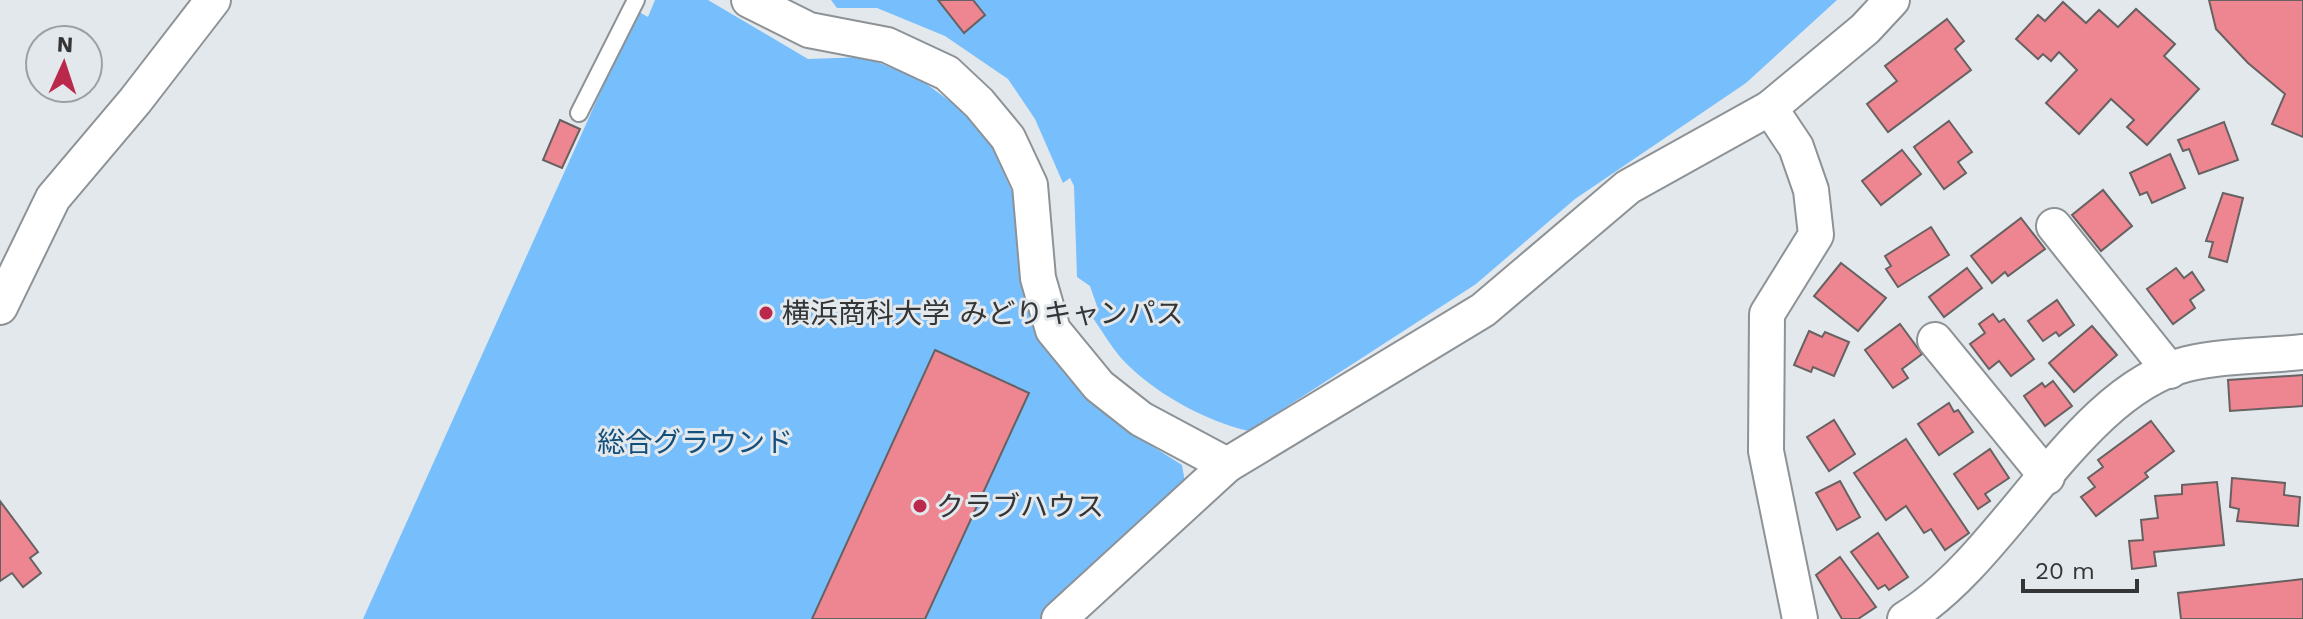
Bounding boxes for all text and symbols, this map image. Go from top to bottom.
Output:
north arrow [24,24,104,104]
text: N [56,32,74,57]
place label: 横浜商科大学 みどりキャンパス [782,297,1184,330]
marker: 横浜商科大学 みどりキャンパス [757,304,775,322]
park label: 総合グラウンド [597,426,793,459]
place label: クラブハウス [936,490,1104,523]
marker: クラブハウス [911,497,929,515]
scale bar [2023,543,2137,593]
text: 20 m [2035,557,2095,585]

